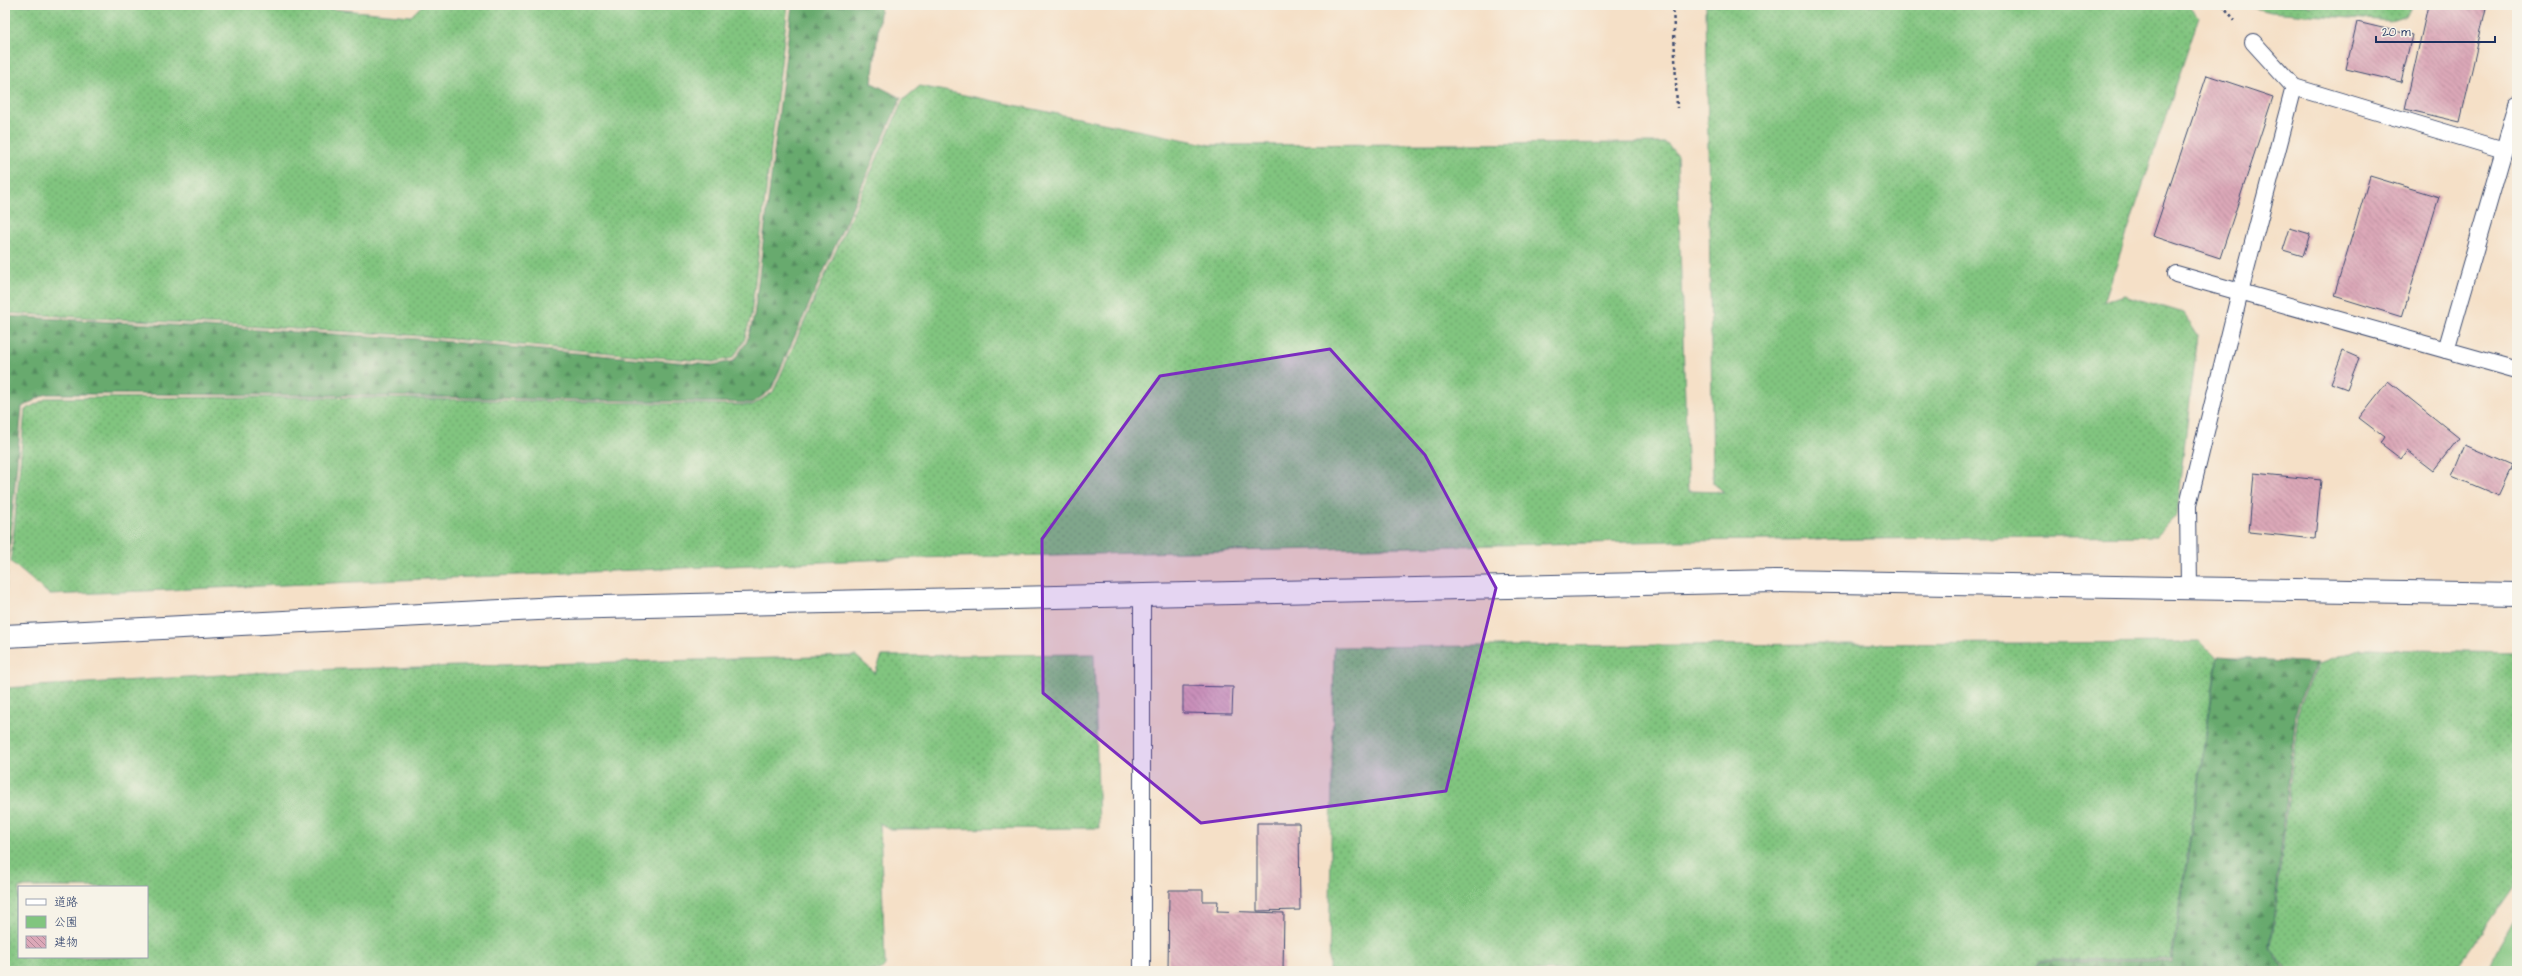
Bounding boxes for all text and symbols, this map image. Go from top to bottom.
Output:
scale bar [2376,18,2495,44]
text: 20 m [2382,24,2411,41]
legend [18,886,148,958]
text: 道路 [54,894,78,911]
text: 公園 [54,914,78,931]
text: 建物 [54,934,78,951]

